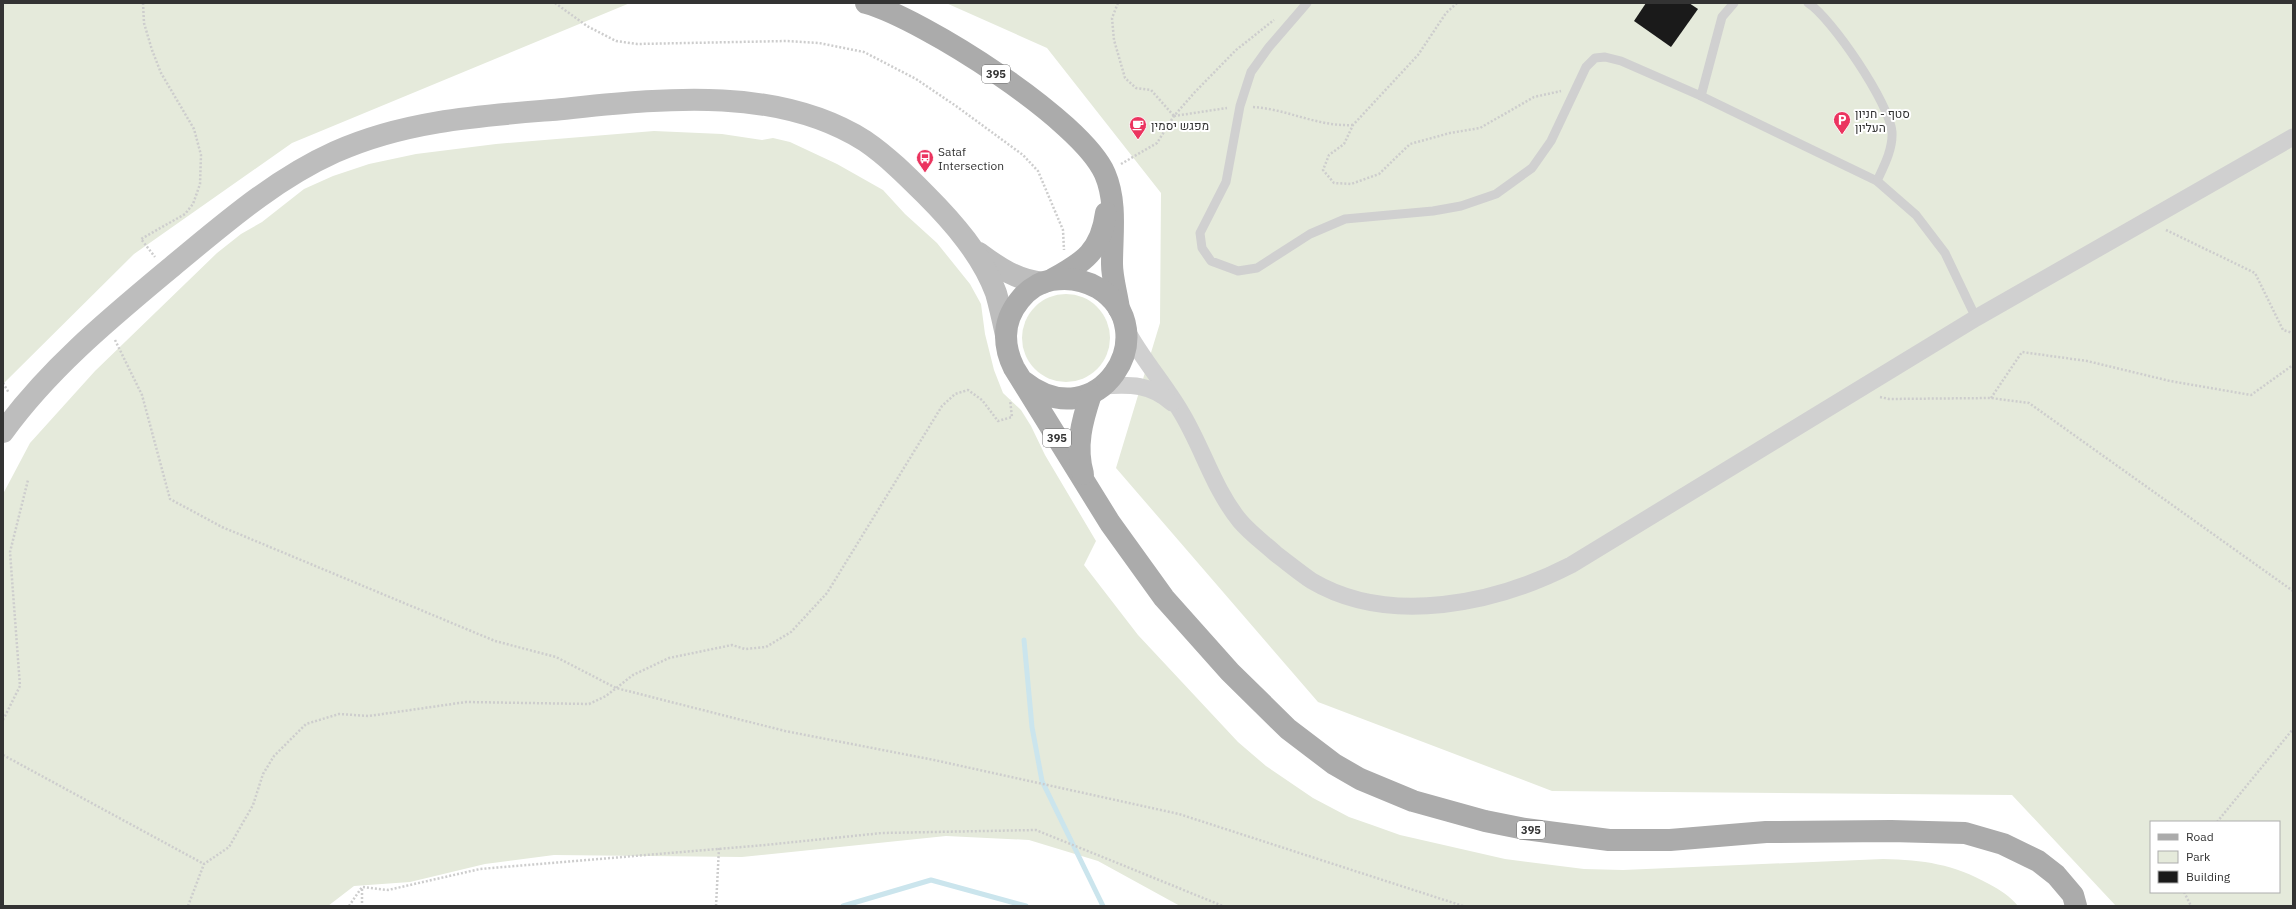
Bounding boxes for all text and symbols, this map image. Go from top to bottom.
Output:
road number: 395 [982,65,1010,83]
place label: סטף - חניון העליון [1855,106,1910,135]
parking icon: סטף - חניון העליון [1832,110,1852,135]
cafe icon: מפגש יסמין [1128,115,1148,140]
place label: מפגש יסמין [1151,118,1209,133]
place label: Sataf Intersection [938,144,1004,173]
bus stop icon: Sataf Intersection [915,148,935,173]
road number: 395 [1043,429,1071,447]
road number: 395 [1517,821,1545,839]
legend [2150,821,2280,893]
text: Road [2186,829,2214,844]
text: Park [2186,849,2211,864]
text: Building [2186,869,2231,884]

